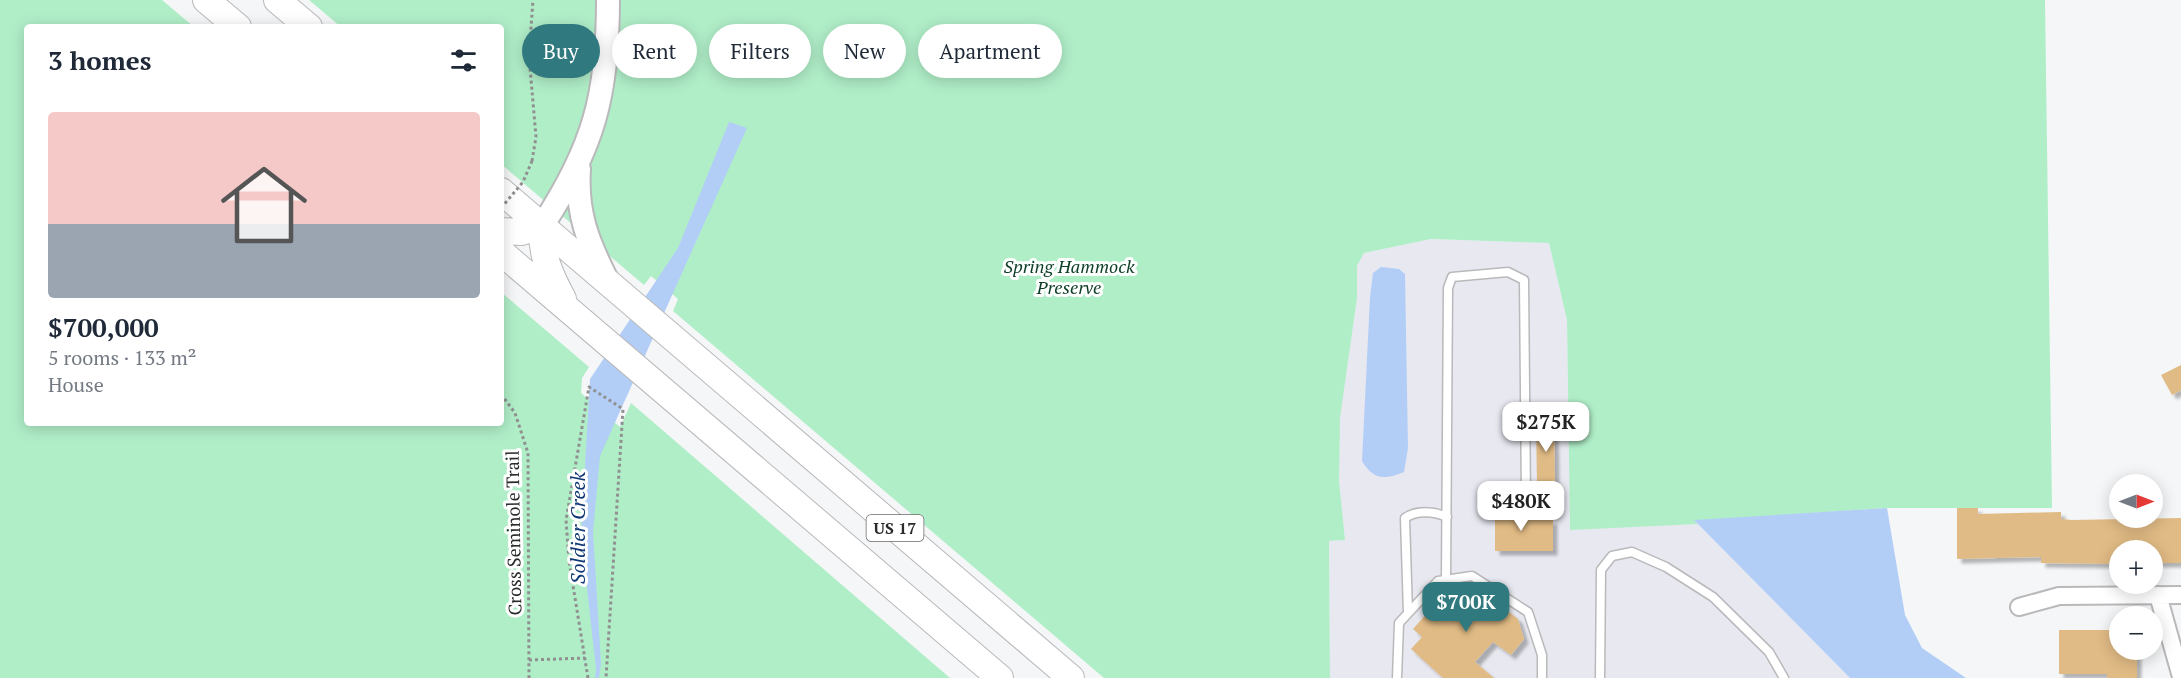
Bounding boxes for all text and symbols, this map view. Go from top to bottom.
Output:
chip: Buy [522,24,600,78]
chip: Rent [612,24,697,78]
chip: Filters [709,24,811,78]
chip: New [823,24,906,78]
chip: Apartment [918,24,1062,78]
text: 3 homes [48,43,152,77]
icon: filters [447,44,480,77]
icon: home [210,151,318,259]
park label: Spring Hammock Preserve [1003,254,1135,299]
text: $700,000 [48,310,159,344]
text: 5 rooms · 133 m² [48,344,196,371]
text: House [48,371,104,398]
pin: $275K [1504,402,1588,453]
text: $275K [1516,408,1576,435]
street label: Cross Seminole Trail [500,450,526,616]
water label: Soldier Creek [564,471,591,584]
north arrow [2109,474,2163,528]
map controls [2109,474,2163,660]
pin: $480K [1479,481,1563,532]
text: $480K [1491,487,1551,514]
road number: US 17 [866,515,924,541]
button: + [2109,540,2163,594]
pin: $700K [1424,582,1508,633]
text: $700K [1436,588,1496,615]
button: − [2109,606,2163,660]

